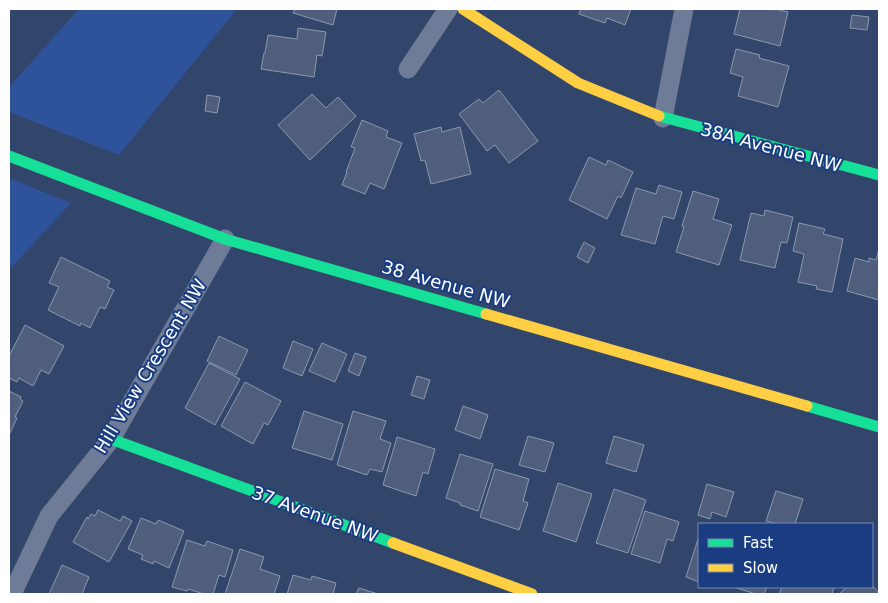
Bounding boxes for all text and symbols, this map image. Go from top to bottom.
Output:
street label: 38A Avenue NW [698,118,844,176]
street label: 38 Avenue NW [379,256,513,312]
street label: Hill View Crescent NW [90,275,210,457]
street label: 37 Avenue NW [249,481,381,547]
legend [698,523,873,588]
text: Fast [743,534,773,552]
text: Slow [743,559,778,577]

